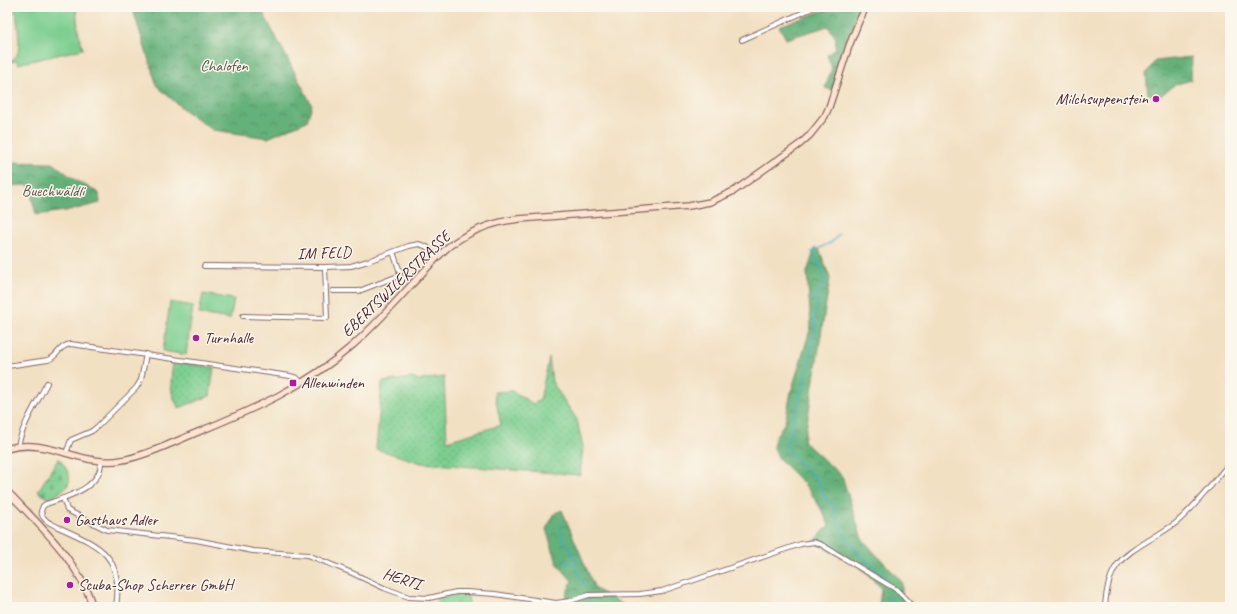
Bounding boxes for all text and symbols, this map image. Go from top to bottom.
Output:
park label: Chalofen [200,56,248,76]
place label: Milchsuppenstein [1056,89,1149,109]
marker: Milchsuppenstein [1151,94,1161,104]
park label: Buechwäldli [22,181,86,201]
street label: EBERTSWILERSTRASSE [337,225,456,341]
street label: IM FELD [297,242,353,264]
place label: Turnhalle [204,328,255,348]
marker: Turnhalle [191,333,201,343]
place label: Allenwinden [301,373,365,393]
marker: Allenwinden [288,378,298,388]
place label: Gasthaus Adler [75,510,160,530]
marker: Gasthaus Adler [62,515,72,525]
street label: HERTI [380,563,427,596]
place label: Scuba-Shop Scherrer GmbH [78,575,236,595]
marker: Scuba-Shop Scherrer GmbH [65,580,75,590]

